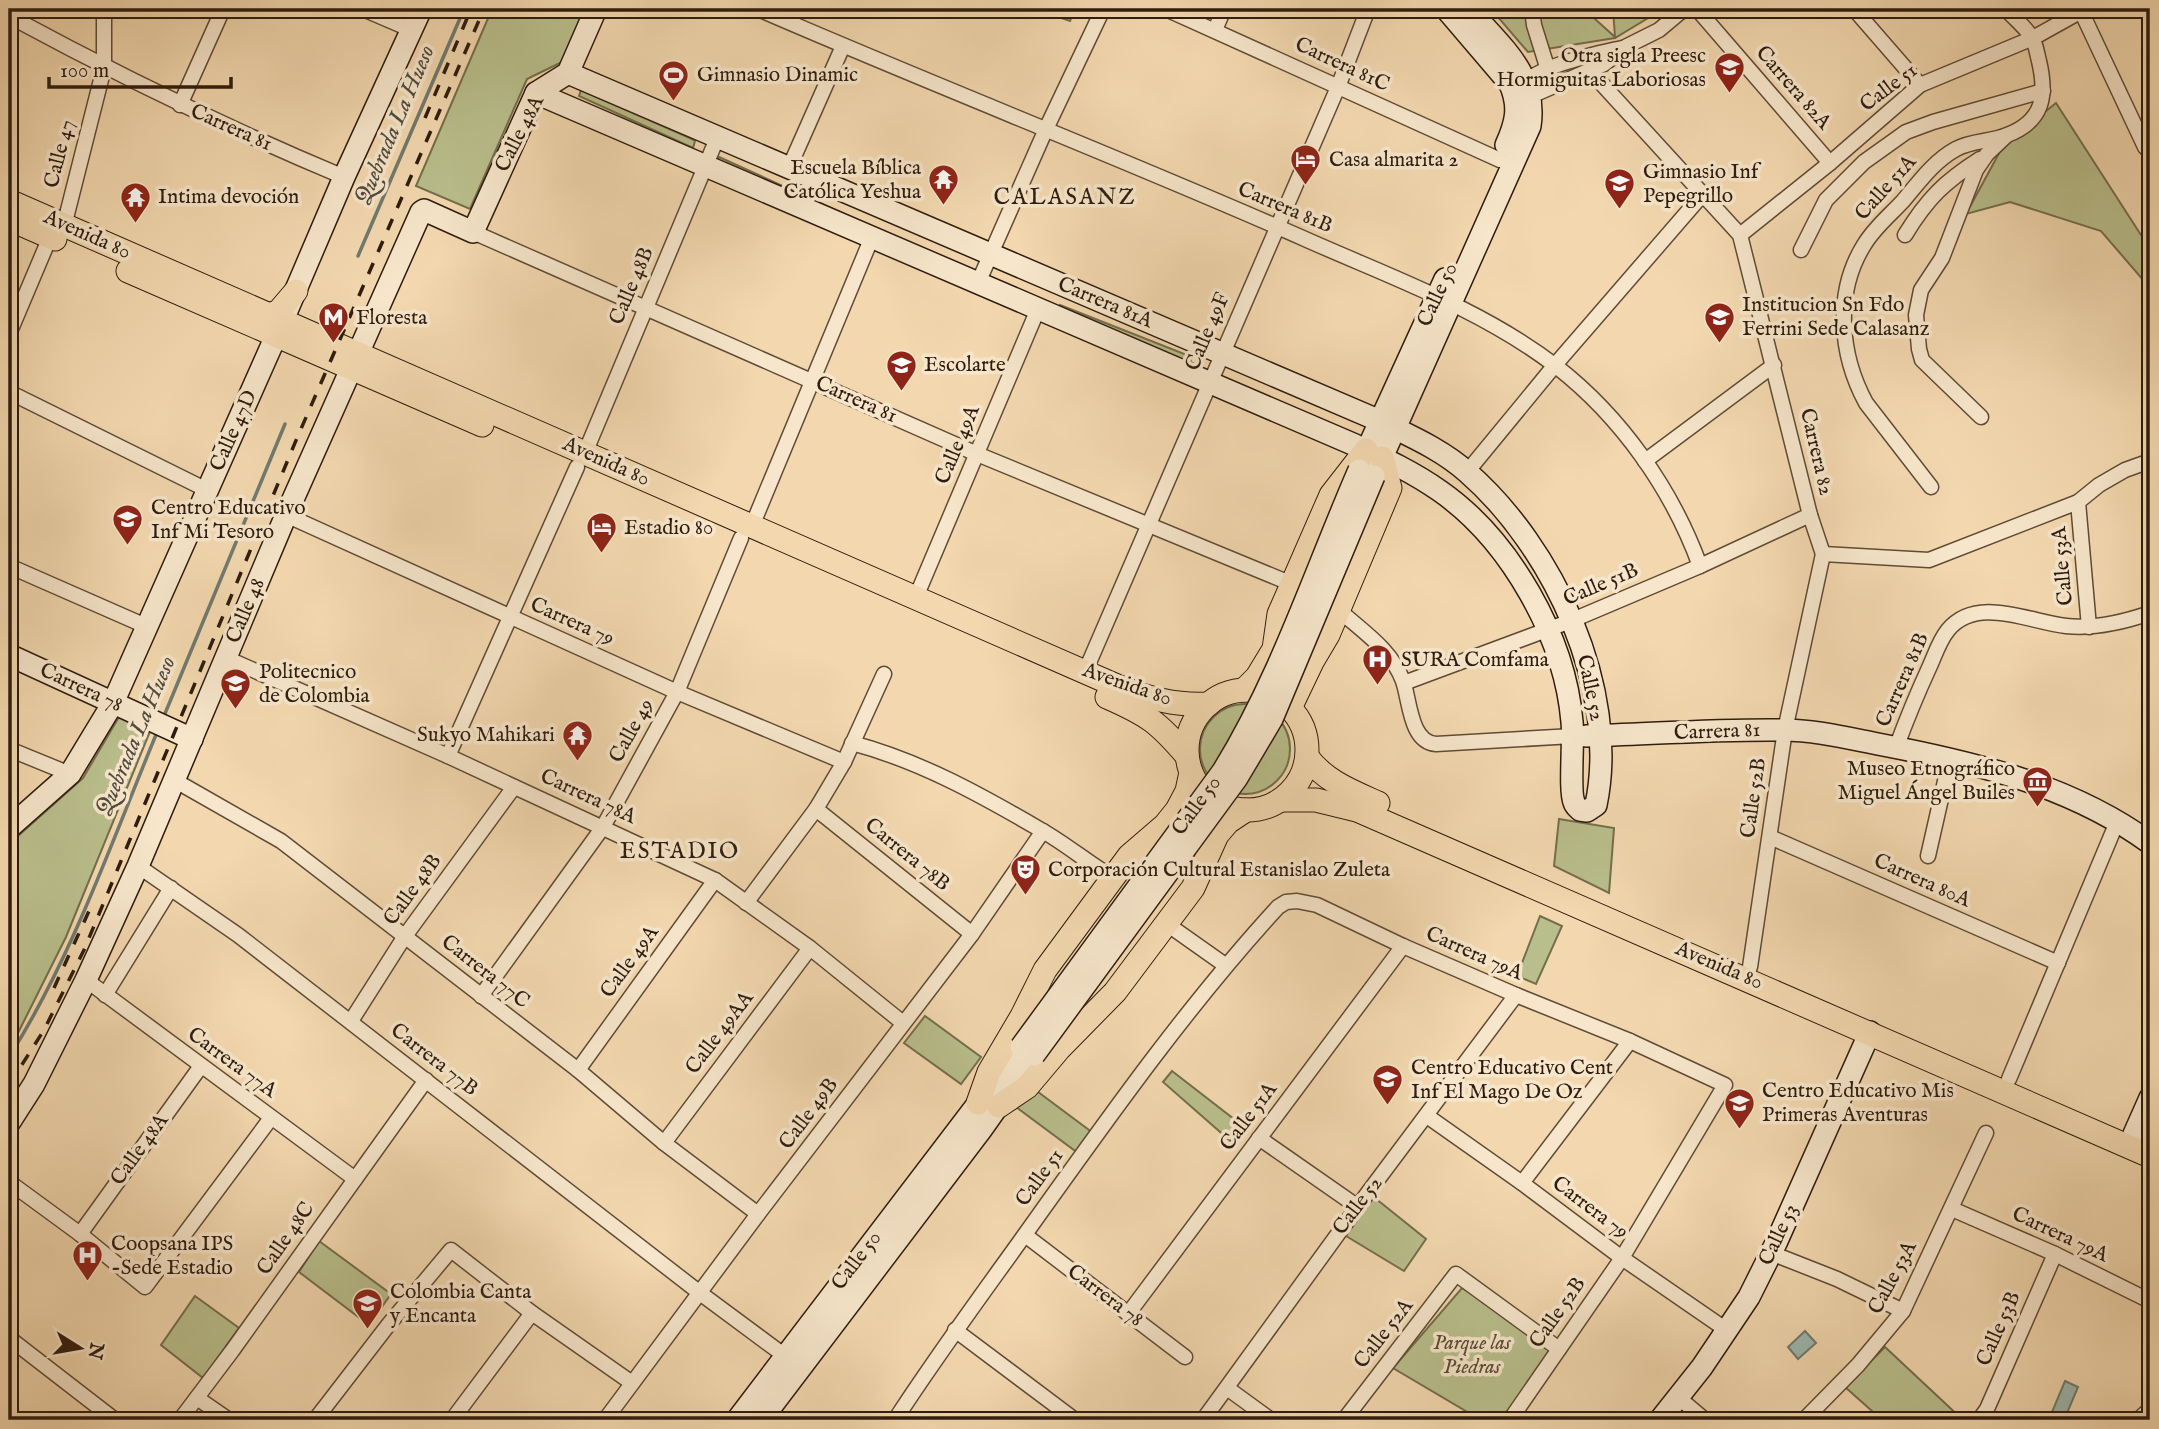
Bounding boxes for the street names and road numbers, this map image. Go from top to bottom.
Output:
street label: Carrera 81C [1290,31,1394,99]
street label: Carrera 82A [1749,40,1837,136]
street label: Calle 51 [1855,58,1923,118]
street label: Calle 48A [489,90,551,177]
street label: Carrera 81 [186,98,276,158]
street label: Calle 47 [39,117,81,191]
street label: Calle 51A [1849,149,1923,227]
street label: Carrera 81B [1233,176,1337,240]
street label: Avenida 80 [38,203,135,266]
street label: Calle 48B [604,243,661,329]
street label: Calle 50 [1411,259,1465,331]
street label: Carrera 81A [1053,271,1157,335]
street label: Calle 49F [1179,289,1237,375]
street label: Carrera 81 [811,370,901,430]
street label: Calle 47D [204,386,264,476]
street label: Calle 49A [929,401,987,489]
street label: Carrera 82 [1793,406,1839,498]
street label: Avenida 80 [557,430,654,493]
street label: Calle 53A [2046,524,2080,607]
street label: Calle 51B [1559,557,1643,613]
street label: Calle 48 [220,574,272,648]
street label: Carrera 79 [526,591,618,653]
street label: Carrera 81B [1870,629,1936,731]
street label: Calle 52 [1570,652,1610,724]
street label: Carrera 78 [35,657,127,719]
street label: Avenida 80 [1078,657,1175,713]
street label: Calle 49 [603,694,661,768]
street label: Carrera 81 [1673,717,1761,747]
street label: Calle 52B [1735,756,1773,840]
street label: Carrera 78A [536,763,641,831]
street label: Calle 50 [1166,771,1228,841]
street label: Carrera 78B [859,812,955,898]
street label: Carrera 80A [1869,848,1975,915]
street label: Calle 48B [378,849,448,931]
street label: Calle 49A [595,920,666,1004]
street label: Carrera 79A [1421,921,1528,988]
street label: Carrera 77C [435,929,535,1015]
street label: Avenida 80 [1670,935,1767,997]
street label: Calle 49AA [680,985,761,1080]
street label: Carrera 77B [385,1017,483,1103]
street label: Carrera 77A [182,1021,283,1105]
street label: Calle 49B [773,1073,845,1155]
street label: Calle 51A [1214,1077,1284,1157]
street label: Calle 48A [105,1108,176,1191]
street label: Calle 51 [1010,1144,1070,1212]
street label: Carrera 79 [1546,1170,1634,1246]
street label: Calle 52 [1327,1171,1389,1241]
street label: Calle 48C [251,1197,321,1281]
street label: Calle 53 [1753,1200,1805,1270]
street label: Carrera 79A [2007,1201,2113,1269]
street label: Calle 50 [826,1226,888,1296]
street label: Calle 53A [1862,1236,1924,1319]
street label: Carrera 78 [1062,1259,1148,1333]
street label: Calle 52B [1524,1272,1592,1354]
street label: Calle 53B [1971,1287,2027,1371]
street label: Calle 52A [1348,1293,1420,1374]

